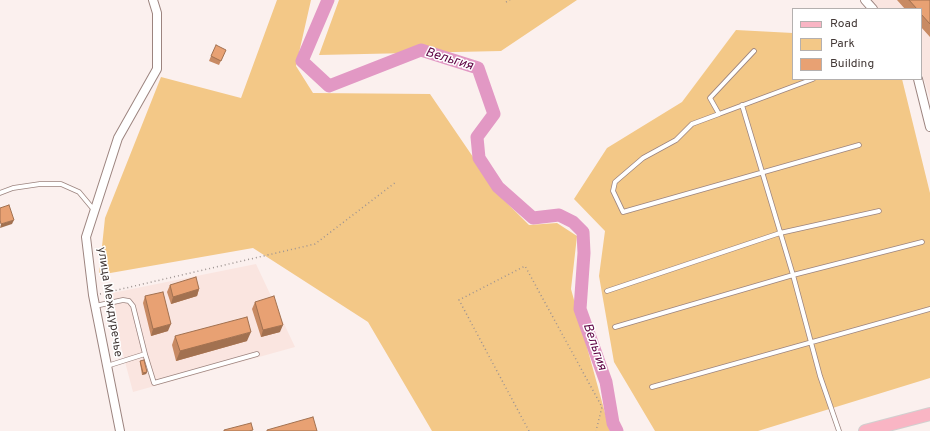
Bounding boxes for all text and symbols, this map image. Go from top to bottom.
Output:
legend [792,8,922,80]
text: Road [830,16,858,32]
text: Park [830,36,855,52]
water label: Вельгия [423,45,475,75]
text: Building [830,56,874,72]
street label: улица Междуречье [93,246,125,358]
water label: Вельгия [579,321,609,373]

